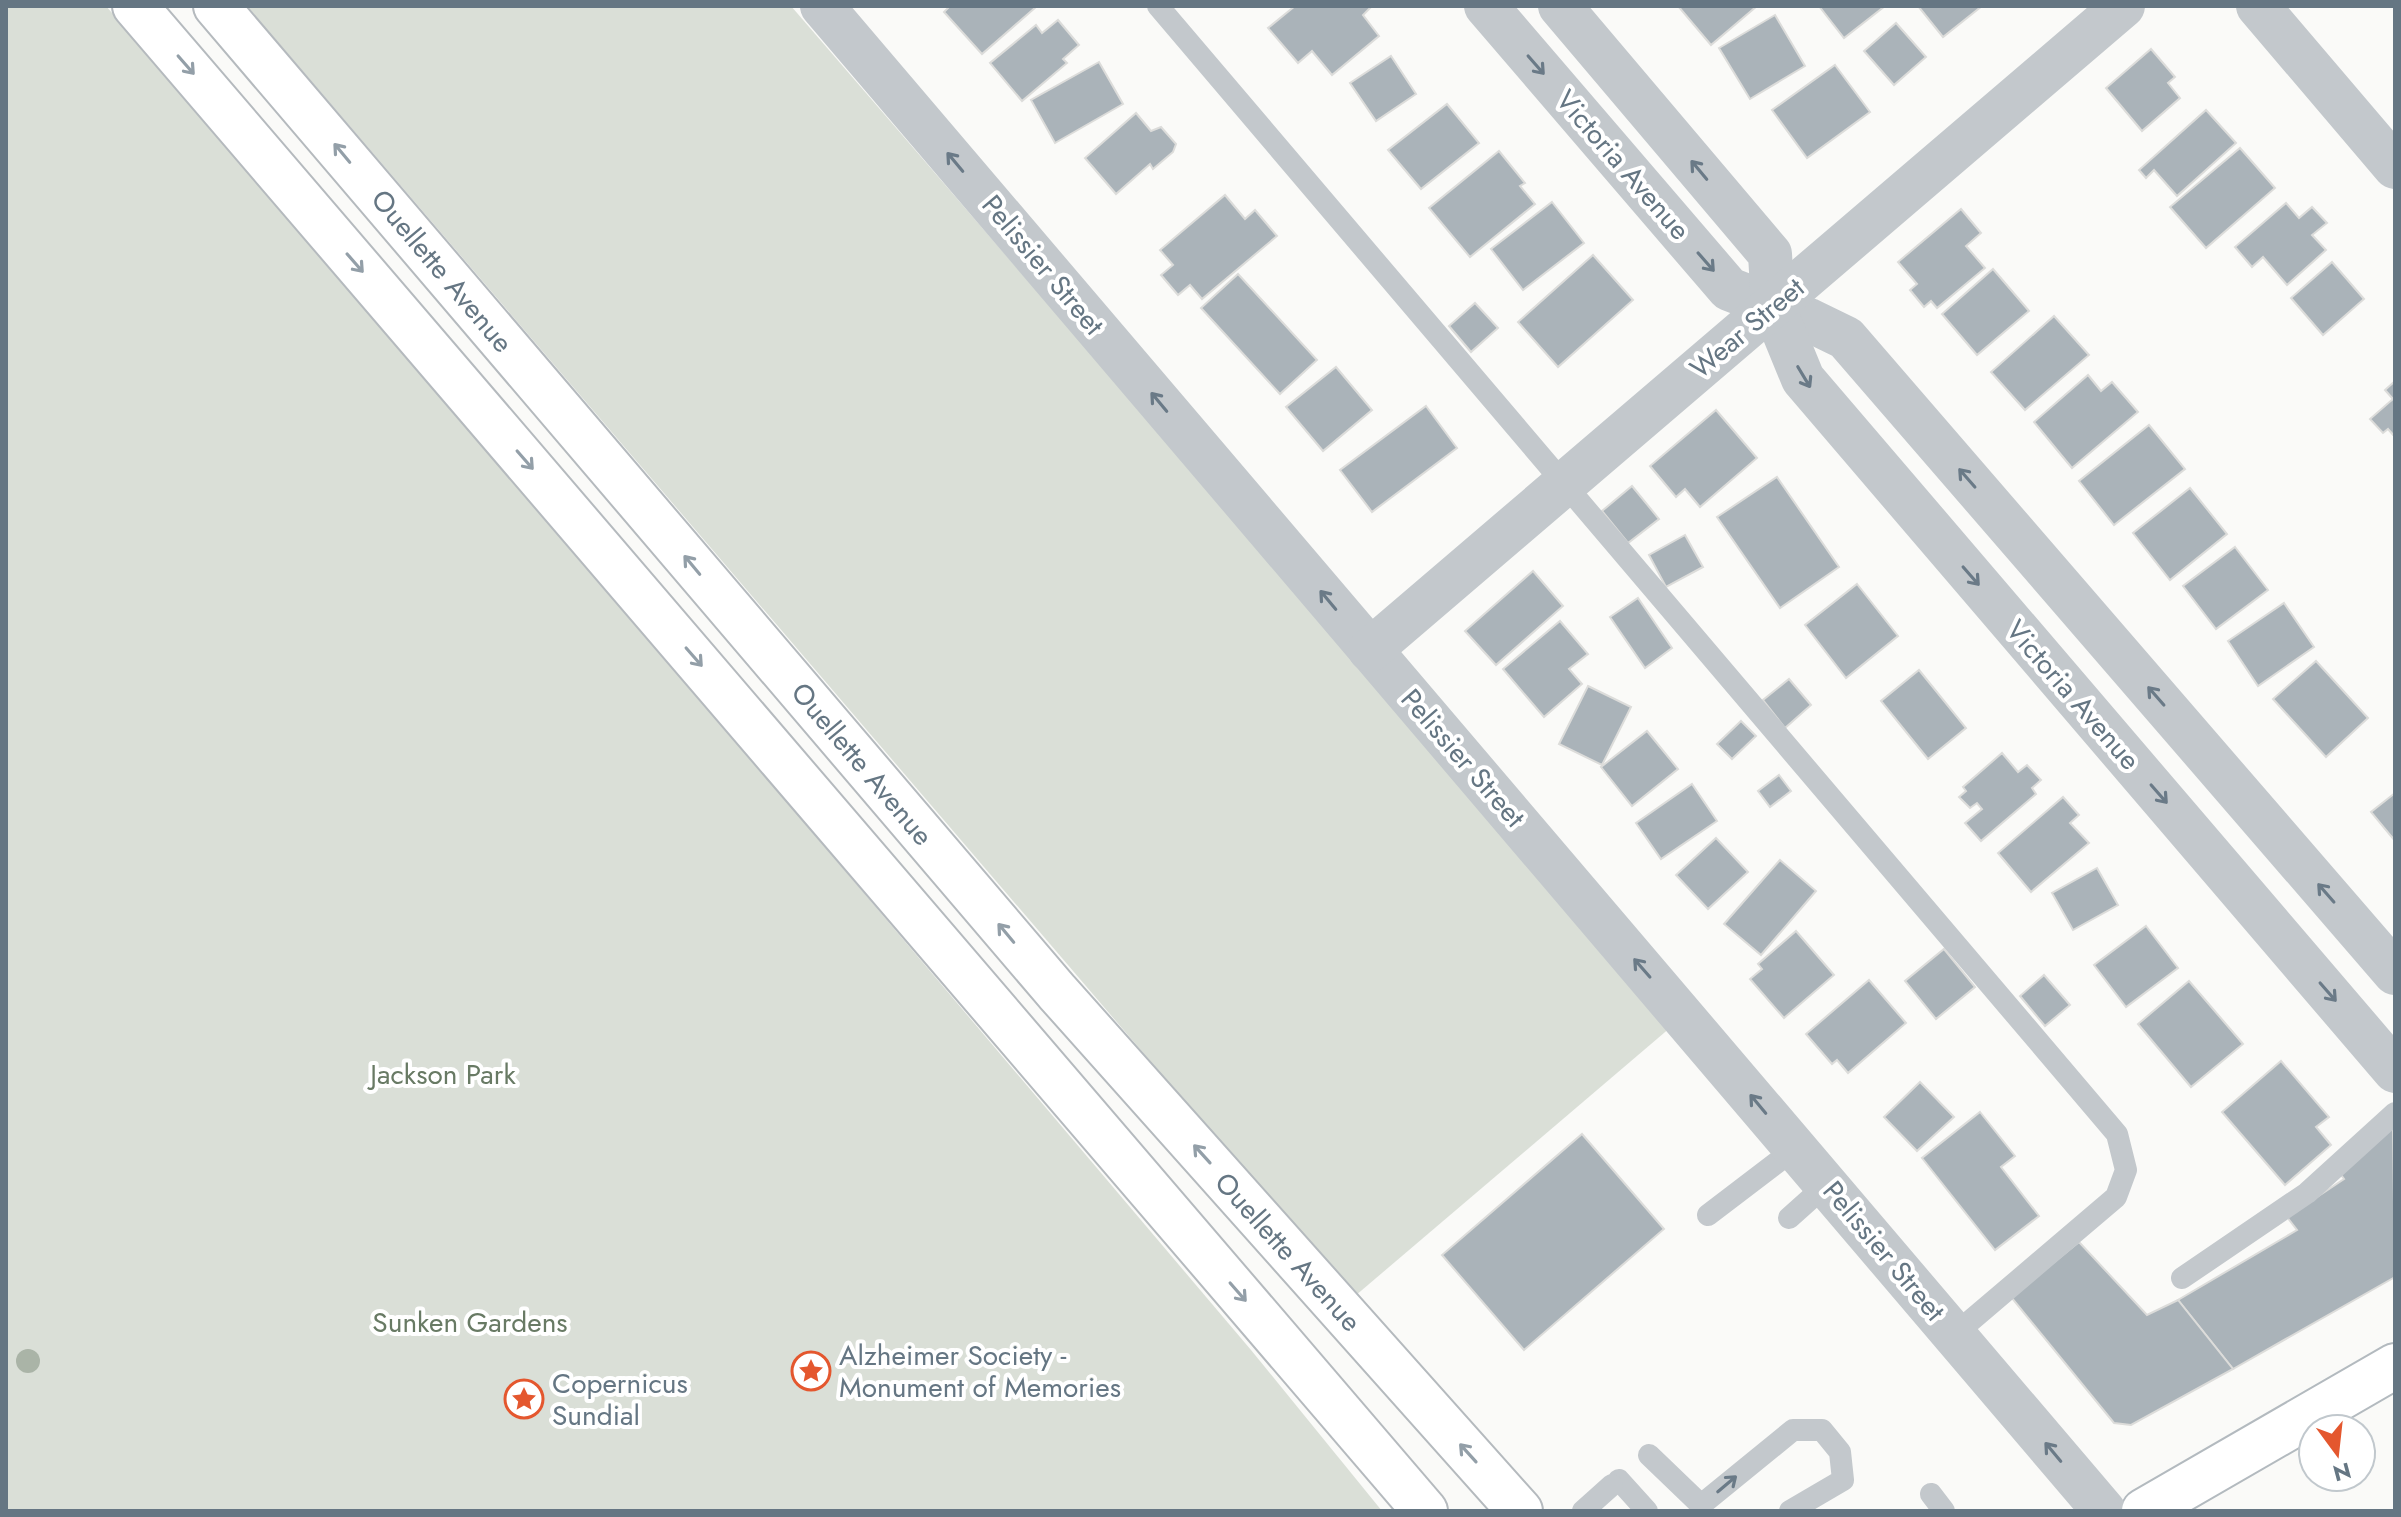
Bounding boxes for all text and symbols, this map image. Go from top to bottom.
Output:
one-way arrow [177,55,195,75]
one-way arrow [1527,55,1545,75]
street label: Victoria Avenue [1546,81,1700,249]
one-way arrow [333,144,351,164]
one-way arrow [946,152,964,172]
one-way arrow [1690,160,1708,180]
street label: Ouellette Avenue [361,180,523,362]
street label: Pelissier Street [972,186,1114,344]
one-way arrow [346,252,364,272]
one-way arrow [1697,252,1715,272]
street label: Wear Street [1681,268,1813,388]
one-way arrow [1796,365,1812,388]
one-way arrow [1151,393,1169,413]
one-way arrow [516,449,534,470]
one-way arrow [1959,469,1977,489]
one-way arrow [683,555,701,575]
one-way arrow [1962,565,1980,585]
one-way arrow [1319,591,1337,611]
street label: Victoria Avenue [1996,611,2150,779]
one-way arrow [685,647,703,667]
street label: Ouellette Avenue [781,673,943,855]
street label: Pelissier Street [1391,680,1535,836]
one-way arrow [2147,687,2165,707]
one-way arrow [2149,784,2167,804]
one-way arrow [2317,883,2335,904]
one-way arrow [997,923,1015,944]
one-way arrow [1633,959,1651,979]
one-way arrow [2318,981,2336,1002]
park label: Jackson Park [366,1054,516,1095]
one-way arrow [1749,1094,1767,1114]
one-way arrow [1193,1145,1211,1165]
street label: Ouellette Avenue [1205,1163,1371,1341]
street label: Pelissier Street [1813,1172,1955,1330]
one-way arrow [1229,1281,1247,1302]
park label: Sunken Gardens [372,1302,568,1343]
place label: Alzheimer Society - Monument of Memories [839,1335,1121,1408]
place icon: Alzheimer Society - Monument of Memories [790,1350,832,1392]
place label: Copernicus Sundial [552,1363,688,1436]
place icon: Copernicus Sundial [503,1378,545,1420]
north arrow [2297,1413,2377,1493]
one-way arrow [2044,1442,2062,1462]
one-way arrow [1459,1443,1477,1463]
text: N [2330,1455,2355,1490]
one-way arrow [1716,1475,1737,1493]

